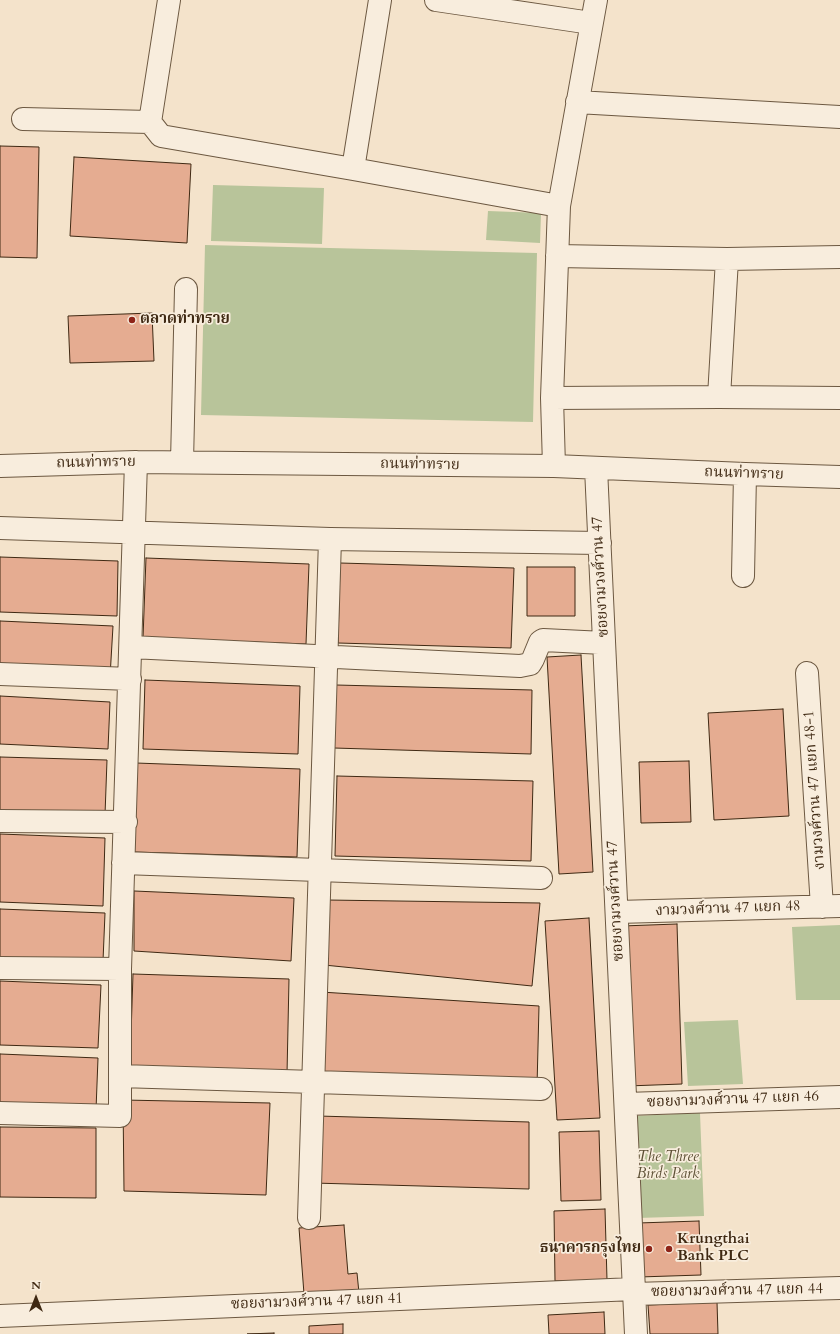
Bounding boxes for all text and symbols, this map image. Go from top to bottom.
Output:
place label: ตลาดท่าทราย [140,311,230,329]
marker: ตลาดท่าทราย [127,315,137,325]
street label: ถนนท่าทราย [56,453,136,473]
street label: ถนนท่าทราย [380,455,460,475]
street label: ถนนท่าทราย [704,464,784,484]
street label: ซอยงามวงศ์วาน 47 [589,516,613,638]
street label: งามวงศ์วาน 47 แยก 48-1 [800,710,830,870]
street label: ซอยงามวงศ์วาน 47 [604,840,628,962]
street label: งามวงศ์วาน 47 แยก 48 [655,897,801,921]
street label: ซอยงามวงศ์วาน 47 แยก 46 [647,1088,819,1112]
park label: The Three Birds Park [636,1149,700,1184]
place label: Krungthai Bank PLC [677,1231,749,1266]
place label: ธนาคารกรุงไทย [540,1240,641,1258]
marker: ธนาคารกรุงไทย [644,1244,654,1254]
marker: Krungthai Bank PLC [664,1244,674,1254]
north arrow [16,1278,56,1318]
text: N [31,1278,41,1293]
street label: ซอยงามวงศ์วาน 47 แยก 44 [651,1280,823,1302]
street label: ซอยงามวงศ์วาน 47 แยก 41 [231,1290,403,1314]

